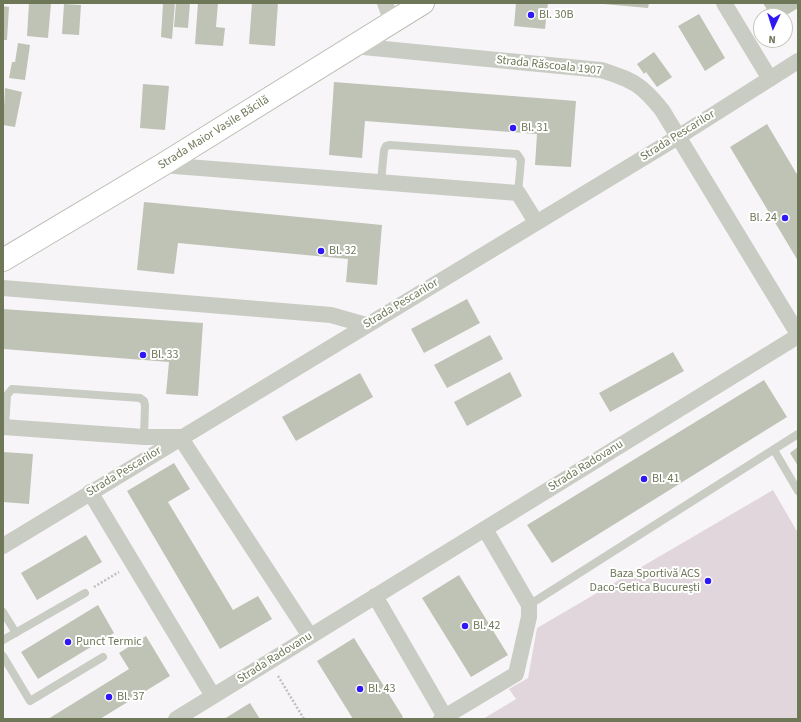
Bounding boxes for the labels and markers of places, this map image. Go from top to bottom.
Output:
place label: Bl. 30B [539,8,573,22]
marker: Bl. 30B [526,10,536,20]
place label: Bl. 31 [521,121,548,135]
marker: Bl. 31 [508,123,518,133]
place label: Bl. 24 [750,211,777,225]
marker: Bl. 24 [780,213,790,223]
place label: Bl. 32 [329,244,356,258]
marker: Bl. 32 [316,246,326,256]
place label: Bl. 33 [151,348,178,362]
marker: Bl. 33 [138,350,148,360]
place label: Bl. 41 [652,472,679,486]
marker: Bl. 41 [639,474,649,484]
place label: Baza Sportivă ACS Daco-Getica București [590,567,700,595]
marker: Baza Sportivă ACS Daco-Getica București [703,576,713,586]
place label: Bl. 42 [473,619,500,633]
marker: Bl. 42 [460,621,470,631]
place label: Punct Termic [76,635,142,649]
marker: Punct Termic [63,637,73,647]
place label: Bl. 43 [368,682,395,696]
marker: Bl. 43 [355,684,365,694]
place label: Bl. 37 [117,690,144,704]
marker: Bl. 37 [104,692,114,702]

